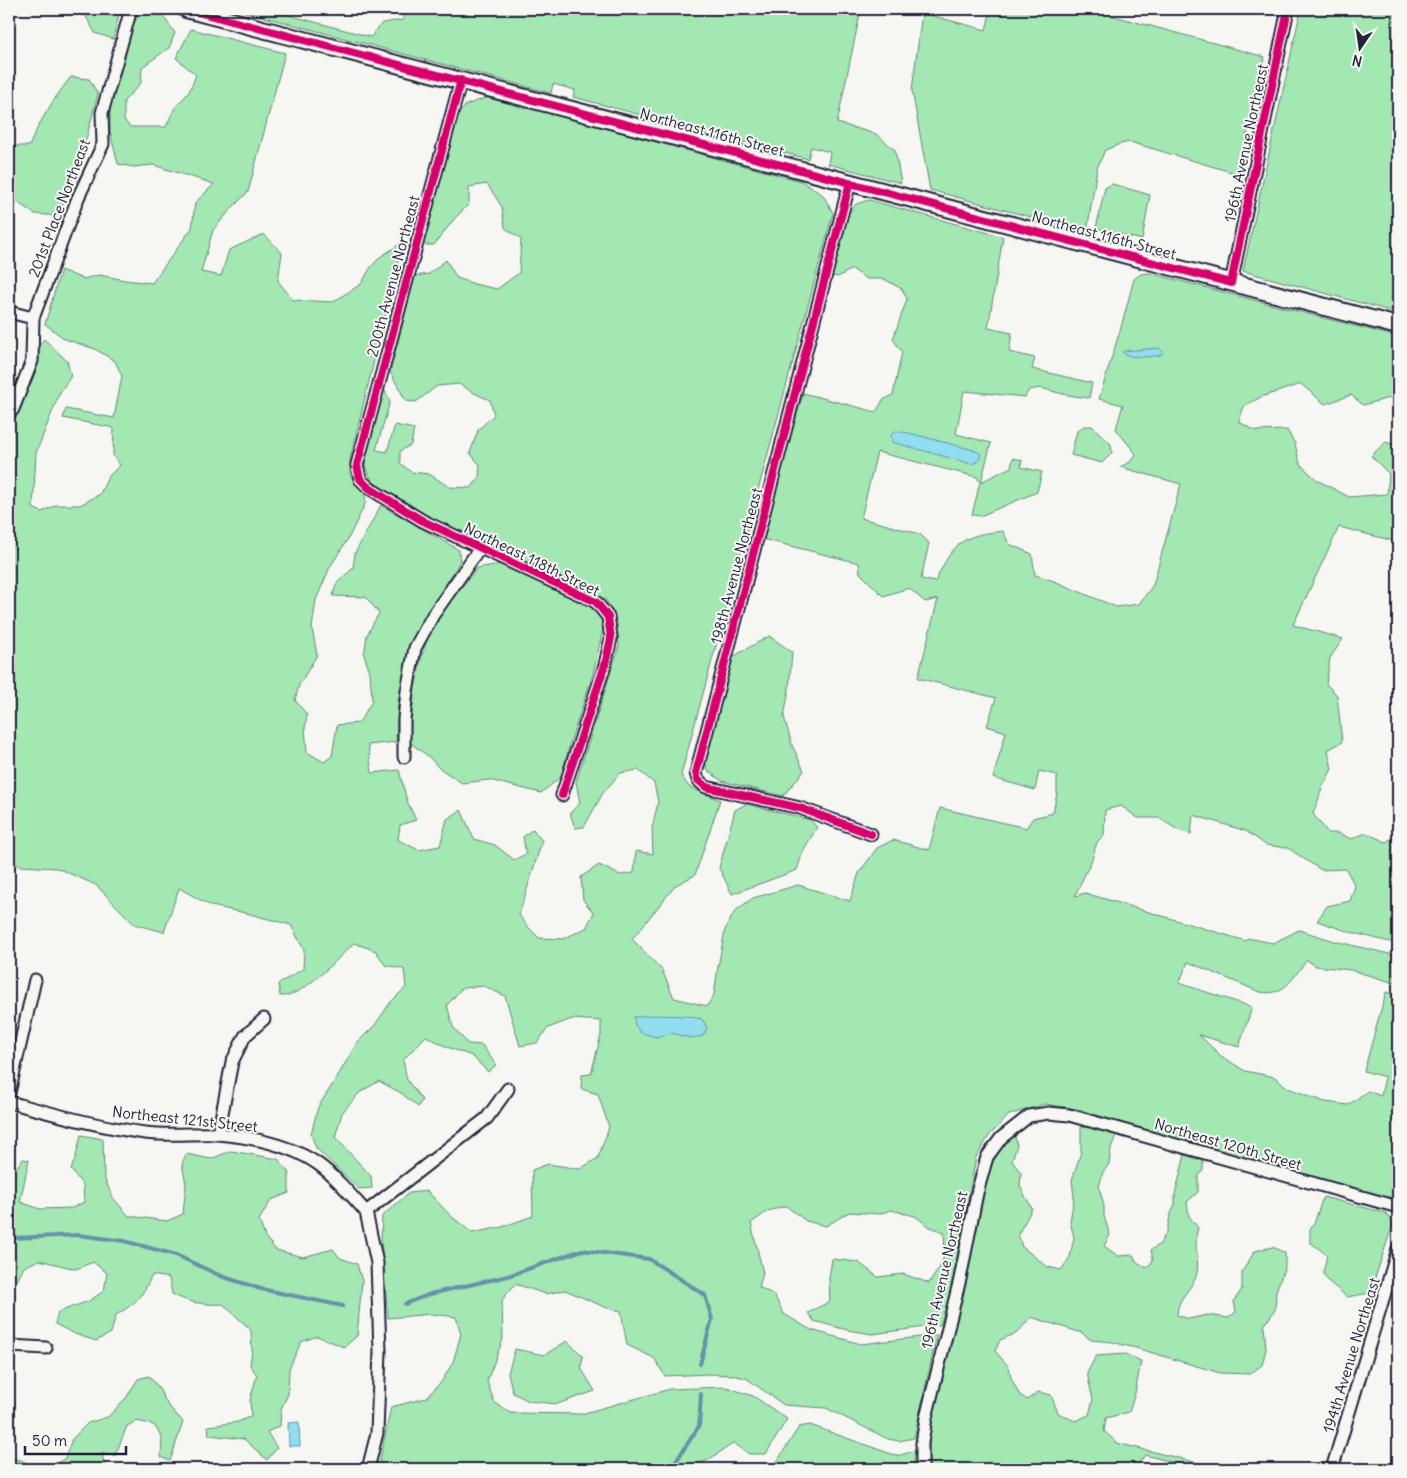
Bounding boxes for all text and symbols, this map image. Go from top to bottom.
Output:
north arrow [1334,22,1384,72]
text: N [1350,51,1364,71]
street label: 196th Avenue Northeast [1220,62,1272,224]
street label: Northeast 116th Street [638,104,786,160]
street label: 201st Place Northeast [24,136,94,280]
street label: 200th Avenue Northeast [362,193,424,359]
street label: Northeast 116th Street [1030,207,1178,263]
street label: 198th Avenue Northeast [706,486,766,646]
street label: Northeast 118th Street [461,518,603,600]
street label: Northeast 121st Street [111,1102,259,1136]
street label: Northeast 120th Street [1152,1114,1304,1174]
street label: 196th Avenue Northeast [917,1189,971,1351]
street label: 194th Avenue Northeast [1318,1275,1384,1435]
scale bar [25,1423,126,1455]
text: 50 m [32,1431,67,1450]

